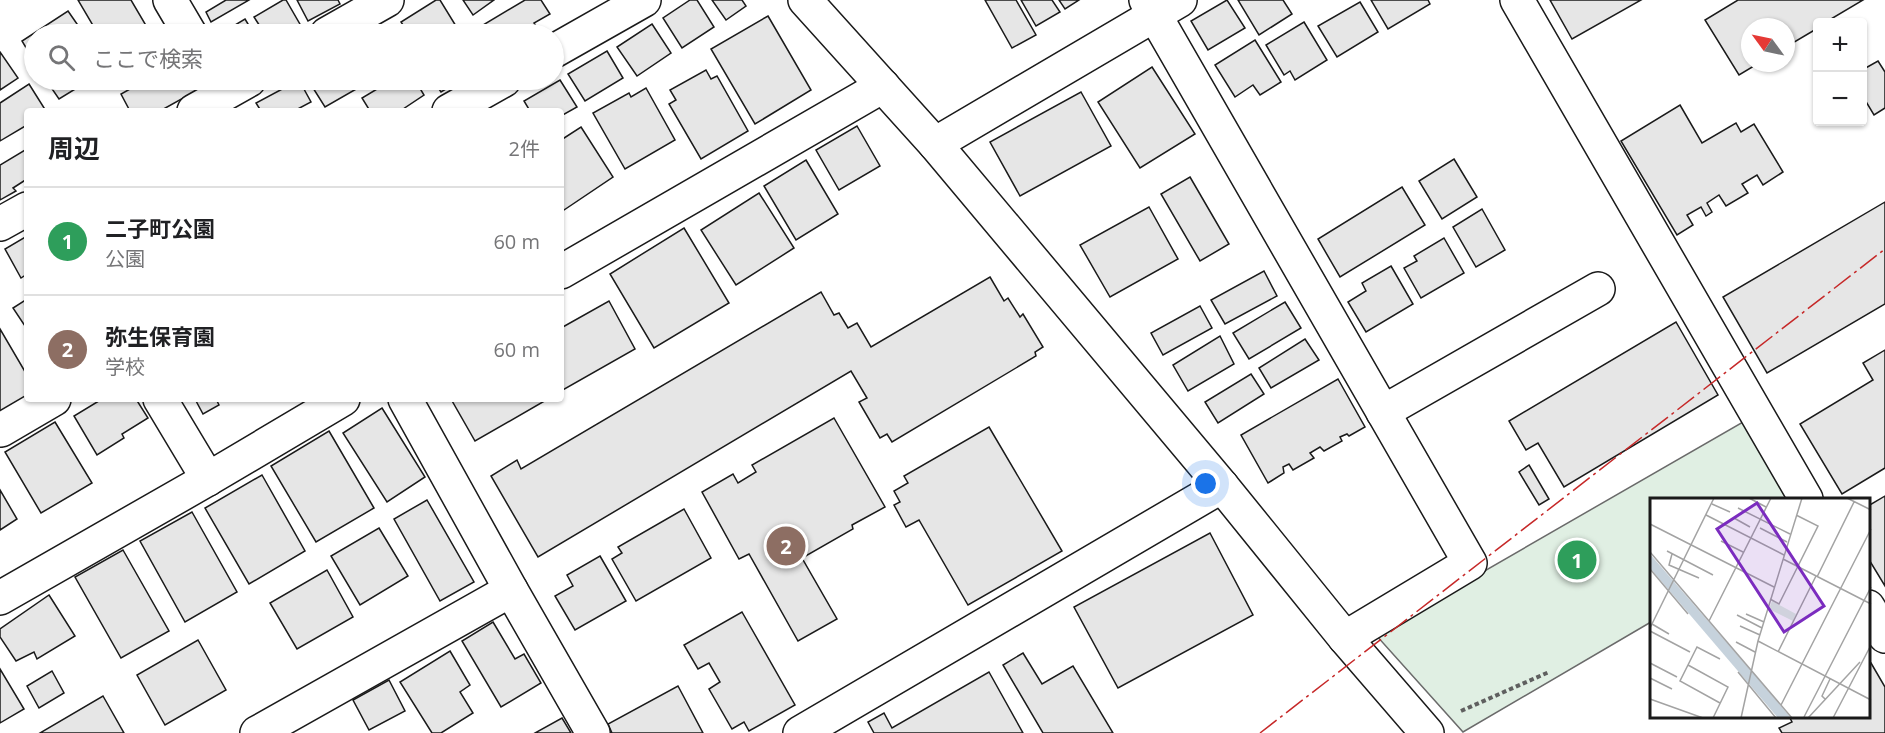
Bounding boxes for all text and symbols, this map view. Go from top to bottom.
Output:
north arrow [1741,18,1795,72]
map controls [1813,18,1867,126]
button: + [1813,18,1867,72]
search box [24,24,564,90]
icon: search [45,41,78,74]
text: ここで検索 [93,43,203,73]
button: − [1813,72,1867,126]
text: 周辺 [48,130,100,166]
text: 2件 [509,135,540,162]
text: 二子町公園 [105,213,215,243]
text: 1 [62,228,73,255]
text: 60 m [493,228,540,255]
text: 公園 [105,245,145,272]
text: 弥生保育園 [105,321,215,351]
text: 2 [62,336,73,363]
text: 60 m [493,336,540,363]
text: 学校 [105,353,145,380]
your location [1191,469,1220,498]
inset map [1650,498,1870,718]
pin: 2 [766,524,806,568]
pin: 1 [1558,538,1596,582]

